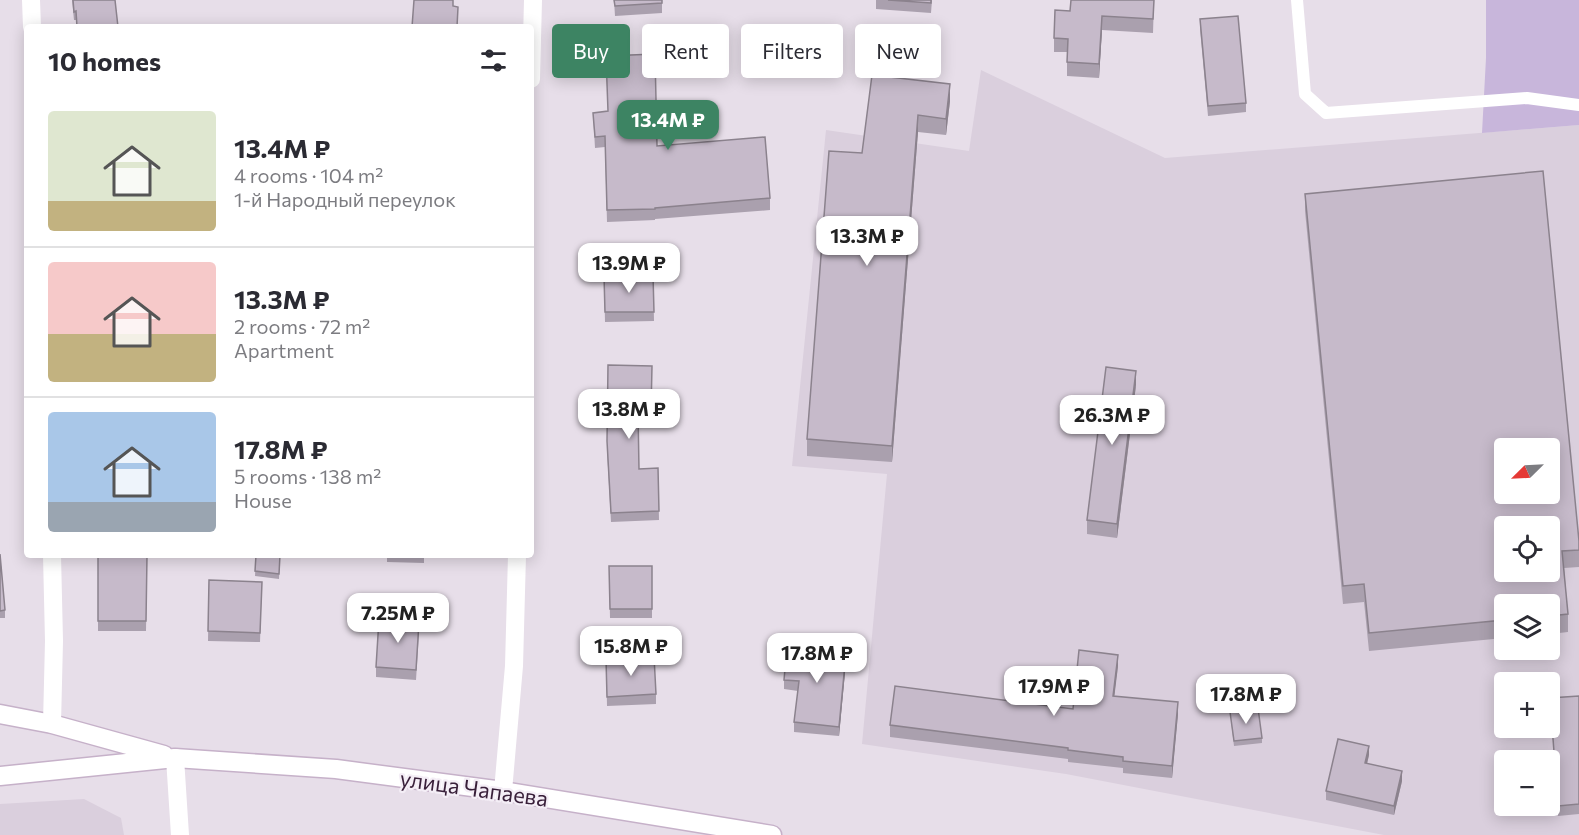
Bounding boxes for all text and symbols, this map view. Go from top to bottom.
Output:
chip: Buy [552,24,630,78]
chip: Rent [642,24,729,78]
chip: Filters [741,24,843,78]
chip: New [855,24,941,78]
icon: filters [477,44,510,77]
text: 10 homes [48,45,161,76]
pin: 13.4M ₽ [613,100,723,151]
text: 13.4M ₽ [631,107,705,131]
text: 13.4M ₽ [234,132,330,163]
icon: home [96,135,168,207]
text: 4 rooms · 104 m² [234,163,383,187]
text: 1-й Народный переулок [234,187,456,211]
pin: 13.3M ₽ [812,216,922,267]
text: 13.3M ₽ [830,223,904,247]
pin: 13.9M ₽ [574,243,684,294]
text: 13.9M ₽ [592,250,666,274]
text: 13.3M ₽ [234,283,330,314]
icon: home [96,286,168,358]
text: 2 rooms · 72 m² [234,314,370,338]
text: Apartment [234,338,334,362]
pin: 13.8M ₽ [574,389,684,440]
pin: 26.3M ₽ [1057,395,1167,446]
text: 13.8M ₽ [592,396,666,420]
text: 26.3M ₽ [1074,402,1150,426]
text: 17.8M ₽ [234,433,328,464]
icon: home [96,436,168,508]
north arrow [1494,438,1560,504]
map controls [1494,438,1560,816]
text: 5 rooms · 138 m² [234,464,381,488]
text: House [234,488,292,512]
button: locate [1494,516,1560,582]
pin: 7.25M ₽ [343,593,453,644]
button: layers [1494,594,1560,660]
text: 7.25M ₽ [361,600,435,624]
pin: 15.8M ₽ [576,626,686,677]
text: 15.8M ₽ [594,633,668,657]
pin: 17.8M ₽ [762,633,872,684]
text: 17.8M ₽ [781,640,853,664]
pin: 17.9M ₽ [999,666,1109,717]
button: + [1494,672,1560,738]
text: 17.9M ₽ [1018,673,1090,697]
pin: 17.8M ₽ [1191,674,1301,725]
text: 17.8M ₽ [1210,681,1282,705]
button: − [1494,750,1560,816]
street label: улица Чапаева [398,764,550,812]

